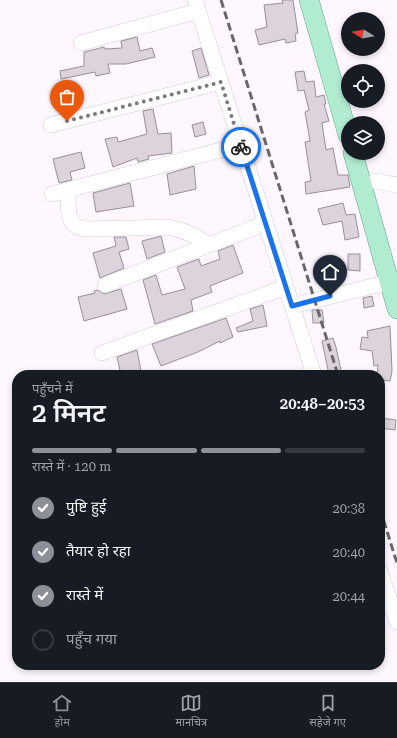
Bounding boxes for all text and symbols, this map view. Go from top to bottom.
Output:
north arrow [341,12,385,56]
map controls [341,12,385,160]
button: locate [341,64,385,108]
pin [50,80,84,121]
icon: bag [56,86,78,108]
button: layers [341,116,385,160]
courier [221,127,261,167]
icon: bike [230,136,252,158]
pin [313,255,347,296]
icon: home [319,261,341,283]
text: पहुँचने में [32,381,73,396]
text: 20:48–20:53 [280,395,365,413]
text: 2 मिनट [32,398,106,428]
text: रास्ते में · 120 m [32,459,111,474]
icon: check [32,497,54,519]
text: पुष्टि हुई [66,498,106,516]
text: 20:38 [333,501,365,516]
icon: check [32,541,54,563]
text: तैयार हो रहा [66,542,131,560]
text: 20:40 [333,545,365,560]
icon: check [32,585,54,607]
text: रास्ते में [66,586,103,604]
text: 20:44 [333,589,365,604]
text: पहुँच गया [66,630,117,648]
tab: होम [51,692,73,730]
tab: मानचित्र [176,692,207,730]
tab: सहेजे गए [309,692,346,730]

